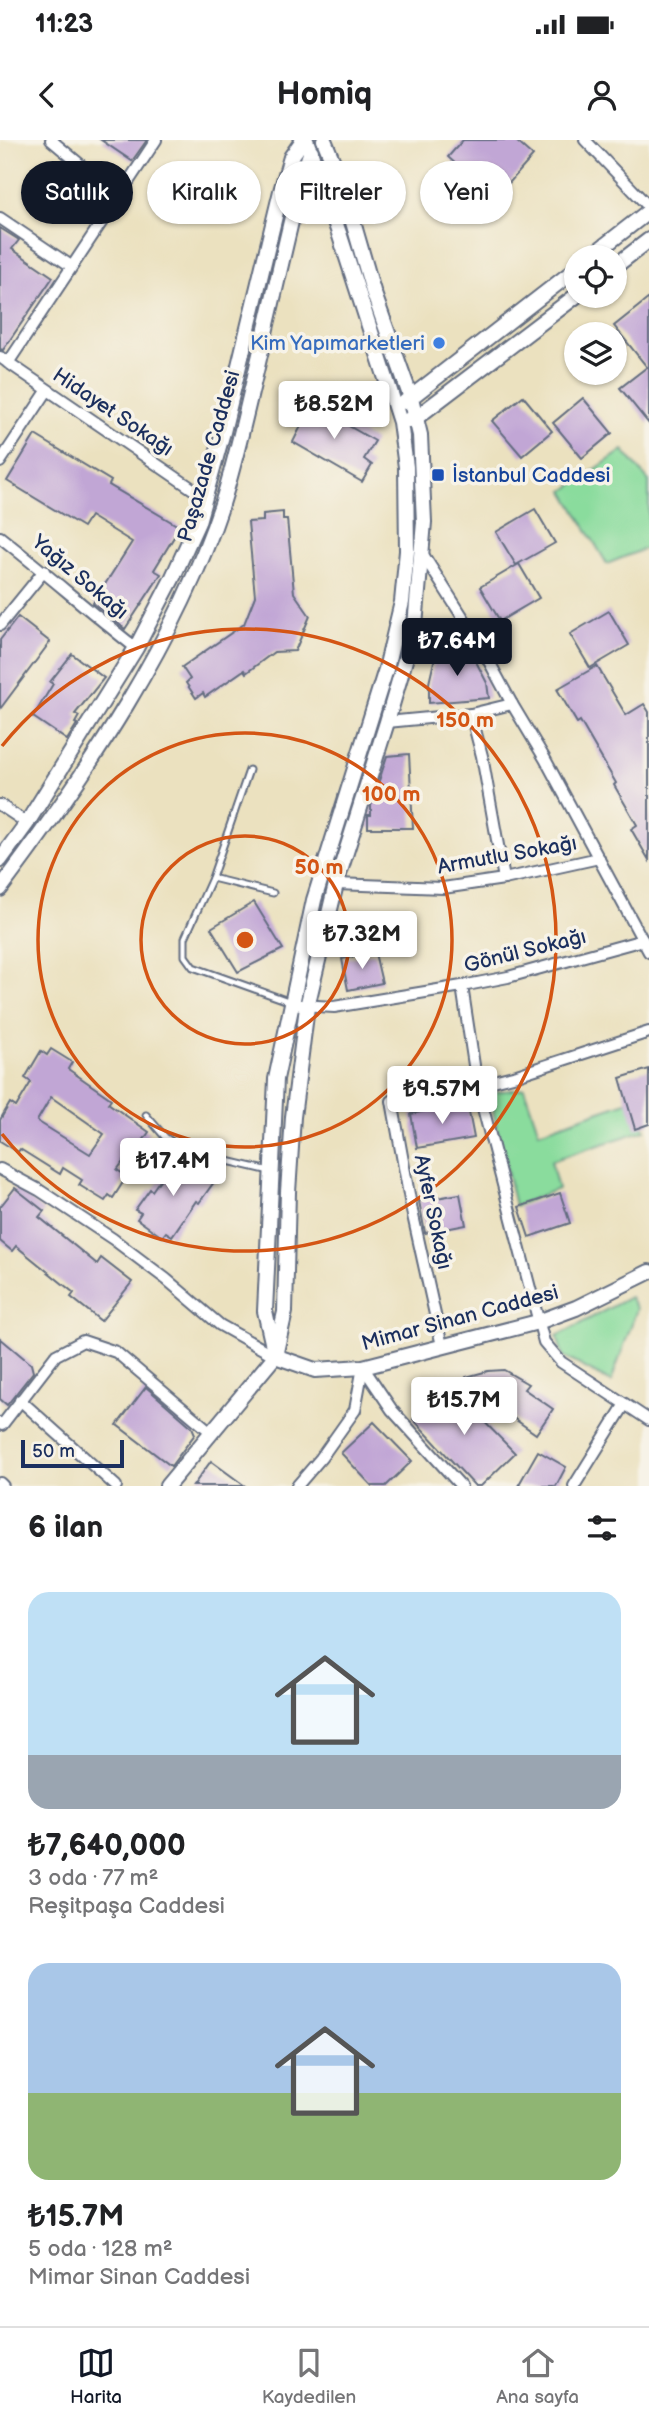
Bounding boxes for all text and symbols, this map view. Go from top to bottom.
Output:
text: 11:23 [35,9,93,40]
text: Homiq [277,75,372,114]
icon: back [28,76,66,114]
icon: person [583,76,621,114]
chip: Satılık [21,161,133,224]
chip: Kiralık [147,161,261,224]
chip: Filtreler [275,161,406,224]
chip: Yeni [420,161,513,224]
map controls [564,245,627,385]
button: locate [564,245,627,308]
button: layers [564,322,627,385]
place label: Kim Yapımarketleri [250,331,425,356]
marker: Kim Yapımarketleri [431,335,447,351]
street label: Hidayet Sokağı [48,362,178,462]
street label: Paşazade Caddesi [173,367,245,545]
pin: ₺8.52M [277,382,391,441]
text: ₺8.52M [295,390,373,418]
place label: İstanbul Caddesi [452,463,611,488]
marker: İstanbul Caddesi [430,467,446,483]
street label: Yağız Sokağı [26,529,133,625]
pin: ₺7.64M [400,618,514,678]
text: ₺7.64M [418,627,496,655]
text: 150 m [436,708,494,733]
text: 100 m [362,782,420,807]
street label: Armutlu Sokağı [435,830,579,880]
text: 50 m [295,855,343,880]
pin: ₺7.32M [305,912,419,971]
text: ₺7.32M [323,920,401,948]
street label: Gönül Sokağı [462,924,588,978]
centre of rings [233,928,257,952]
pin: ₺9.57M [385,1066,499,1126]
text: ₺9.57M [403,1075,481,1103]
pin: ₺17.4M [116,1138,230,1198]
text: ₺17.4M [136,1147,210,1175]
street label: Ayfer Sokağı [409,1152,457,1272]
street label: Mimar Sinan Caddesi [359,1280,561,1356]
pin: ₺15.7M [407,1378,521,1437]
text: ₺15.7M [427,1386,501,1414]
scale bar [21,1437,124,1469]
text: 50 m [32,1440,75,1463]
icon: filters [583,1509,621,1547]
text: 6 ilan [28,1510,103,1546]
icon: home [262,1637,388,1763]
text: ₺7,640,000 [28,1828,186,1864]
text: 3 oda · 77 m² [28,1864,158,1892]
text: Reşitpaşa Caddesi [28,1892,225,1920]
icon: home [262,2008,388,2134]
text: ₺15.7M [28,2199,124,2235]
text: 5 oda · 128 m² [28,2235,173,2263]
text: Mimar Sinan Caddesi [28,2263,250,2291]
tab: Harita [70,2344,122,2409]
tab: Kaydedilen [262,2344,356,2409]
tab: Ana sayfa [496,2344,579,2409]

